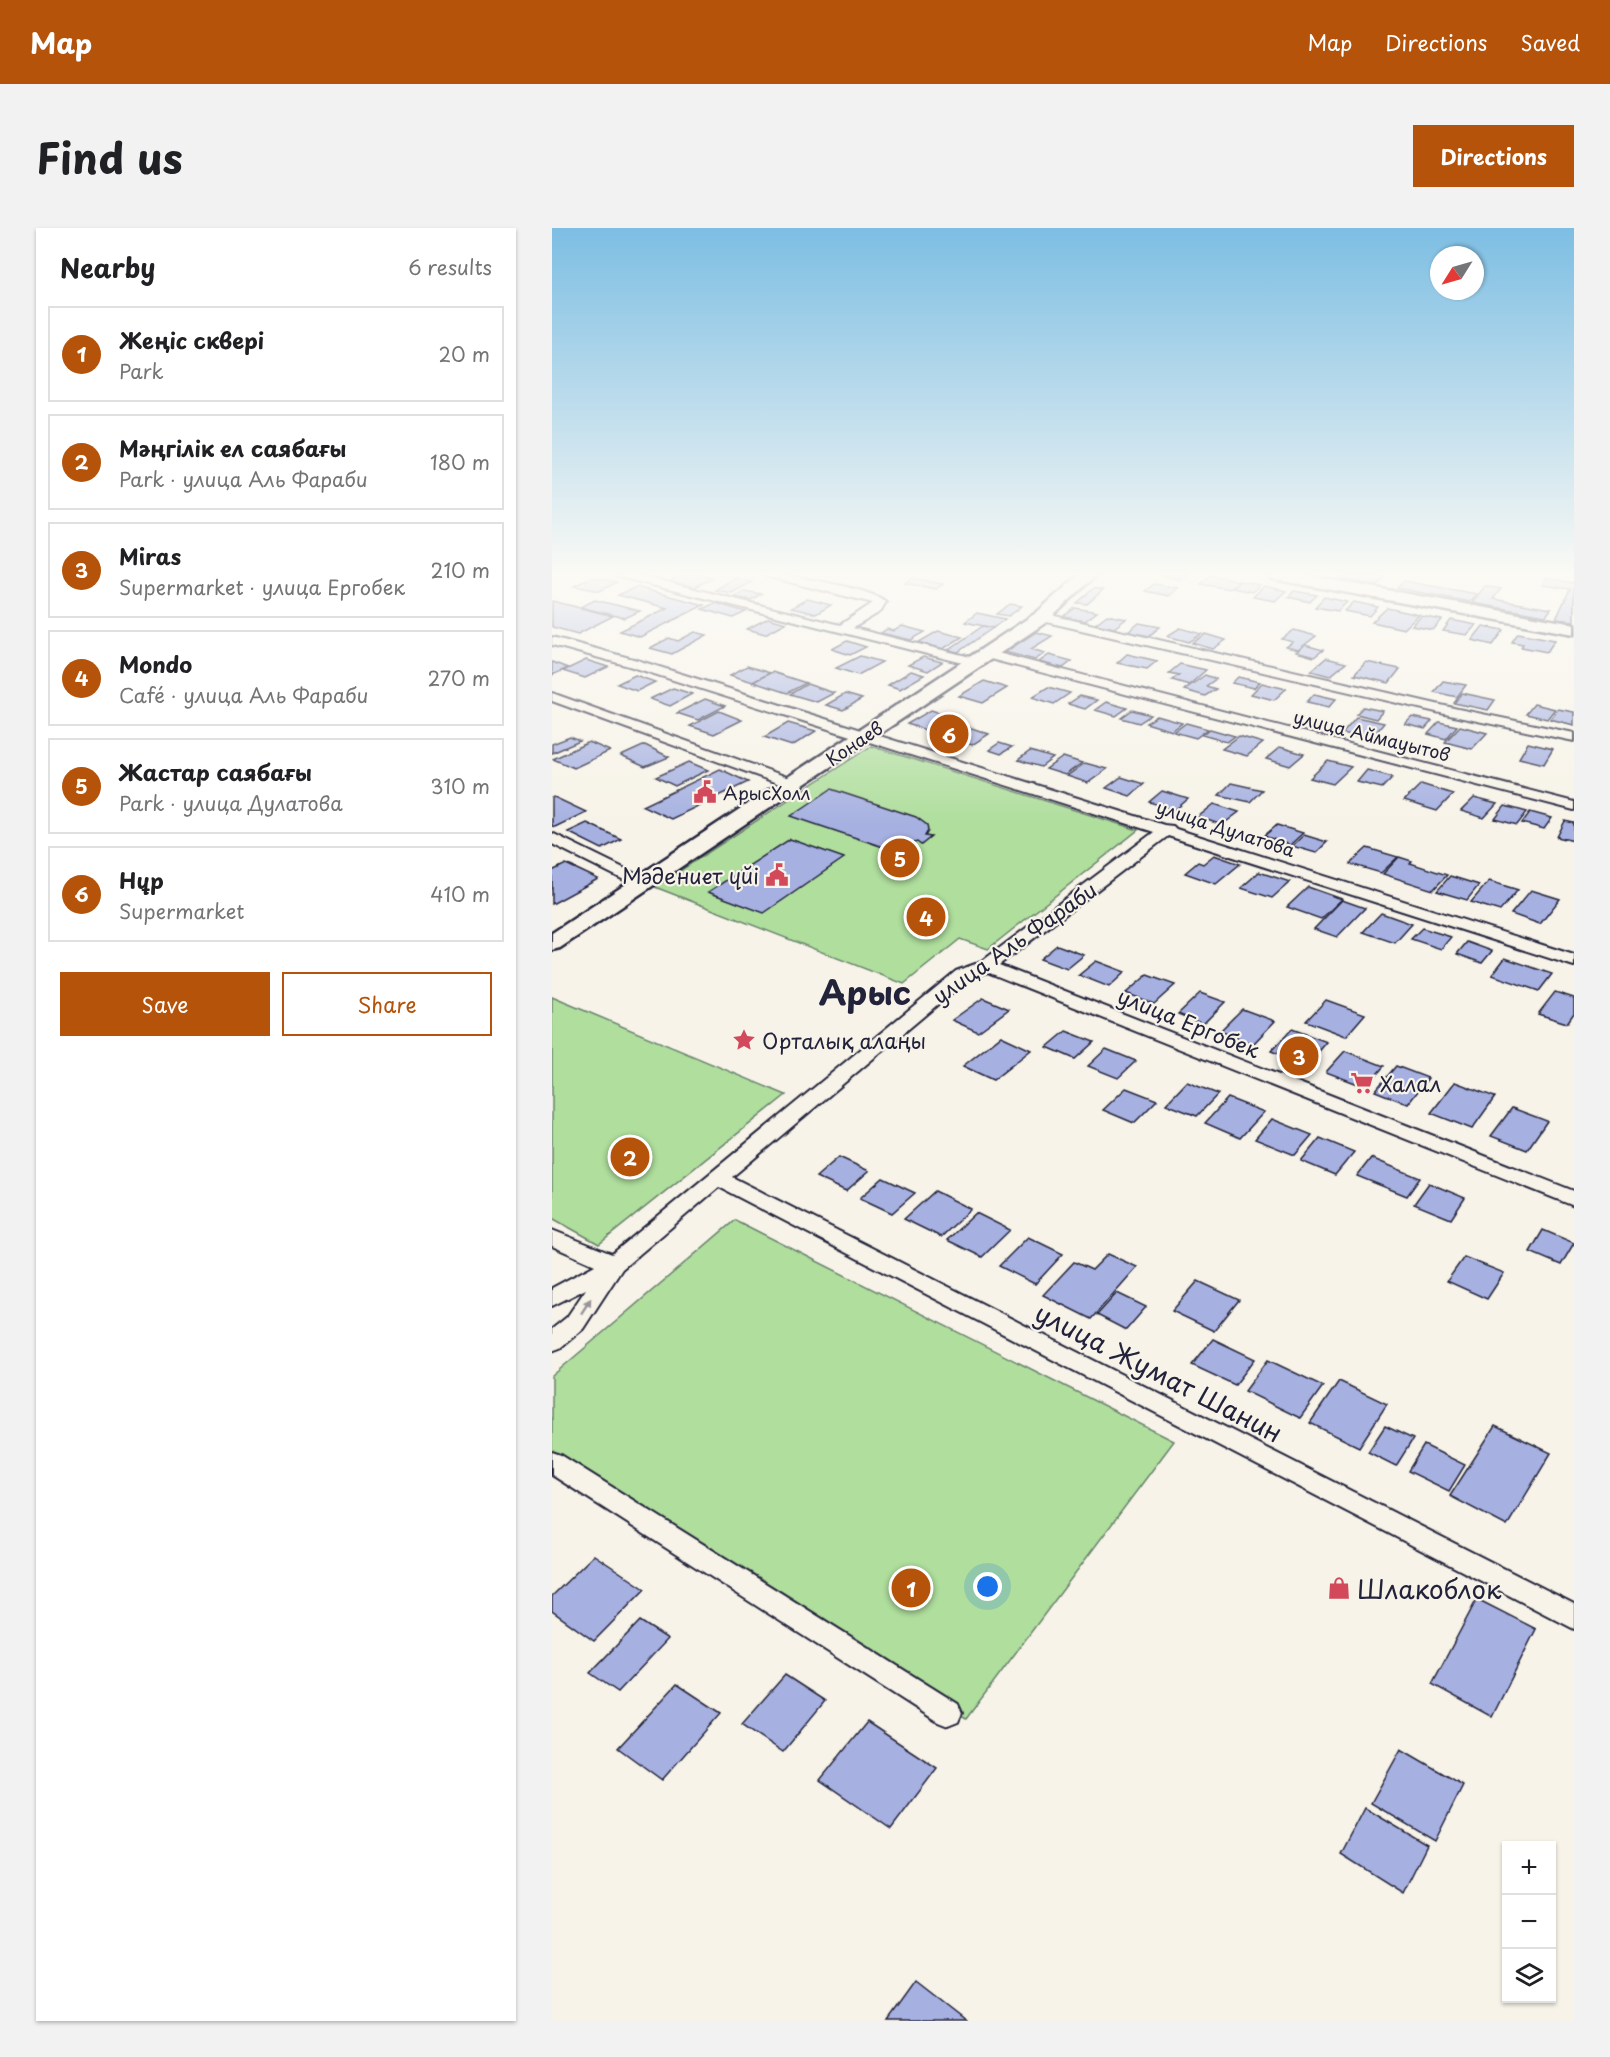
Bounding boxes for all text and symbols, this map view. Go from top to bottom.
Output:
text: Map [30,21,92,64]
text: Map [1307,26,1352,58]
text: Directions [1385,26,1487,58]
text: Saved [1520,26,1580,58]
text: Find us [36,125,183,188]
button: Directions [1413,125,1574,187]
north arrow [1430,246,1484,300]
text: Nearby [60,248,155,287]
text: 6 results [408,252,492,282]
text: Жеңіс сквері [119,323,264,356]
text: 1 [77,339,86,369]
text: 20 m [438,339,490,369]
text: Park [119,356,164,386]
text: Мәңгілік ел саябағы [119,431,346,464]
text: 2 [74,447,89,477]
text: 180 m [430,447,490,477]
text: Park · улица Аль Фараби [119,464,368,494]
text: Miras [119,539,181,572]
text: 3 [75,555,88,585]
text: 210 m [431,555,490,585]
text: Supermarket · улица Ергобек [119,572,405,602]
text: Mondo [119,647,192,680]
text: 4 [75,663,88,693]
text: 270 m [427,663,490,693]
text: Café · улица Аль Фараби [119,680,368,710]
street label: улица Аймауытов [1291,702,1453,768]
pin: 6 [930,712,968,756]
street label: Конаев [820,714,888,772]
text: Жастар саябағы [119,755,312,788]
text: 5 [75,771,88,801]
text: 310 m [430,771,490,801]
public building icon: АрысХолл [692,779,718,805]
place label: АрысХолл [723,779,810,806]
text: Park · улица Дулатова [119,788,343,818]
street label: улица Дулатова [1153,793,1299,863]
pin: 5 [880,836,920,880]
place label: Mәдениет үйі [622,859,759,891]
public building icon: Mәдениет үйі [764,862,790,888]
text: Нұр [119,863,164,896]
street label: улица Аль Фараби [925,873,1103,1011]
text: 6 [74,879,89,909]
text: 410 m [430,879,490,909]
pin: 4 [906,894,946,940]
text: Supermarket [119,896,245,926]
district label: Арыс [819,966,911,1016]
button: Save [60,972,270,1036]
button: Share [282,972,492,1036]
street label: улица Ергобек [1113,979,1265,1065]
place label: Орталық алаңы [762,1024,926,1056]
place icon: Орталық алаңы [731,1027,757,1053]
pin: 3 [1280,1034,1318,1078]
place label: Халал [1380,1067,1441,1099]
supermarket icon: Халал [1349,1070,1375,1096]
pin: 2 [610,1134,650,1180]
street label: улица Жумат Шанин [1029,1293,1289,1451]
one-way arrow [580,1298,591,1314]
pin: 1 [892,1566,930,1610]
place label: Шлакоблок [1357,1569,1502,1608]
your location [973,1572,1002,1601]
shop icon: Шлакоблок [1326,1575,1352,1601]
map controls [1502,1841,1556,2003]
button: + [1502,1841,1556,1895]
button: − [1502,1895,1556,1949]
button: layers [1502,1949,1556,2003]

